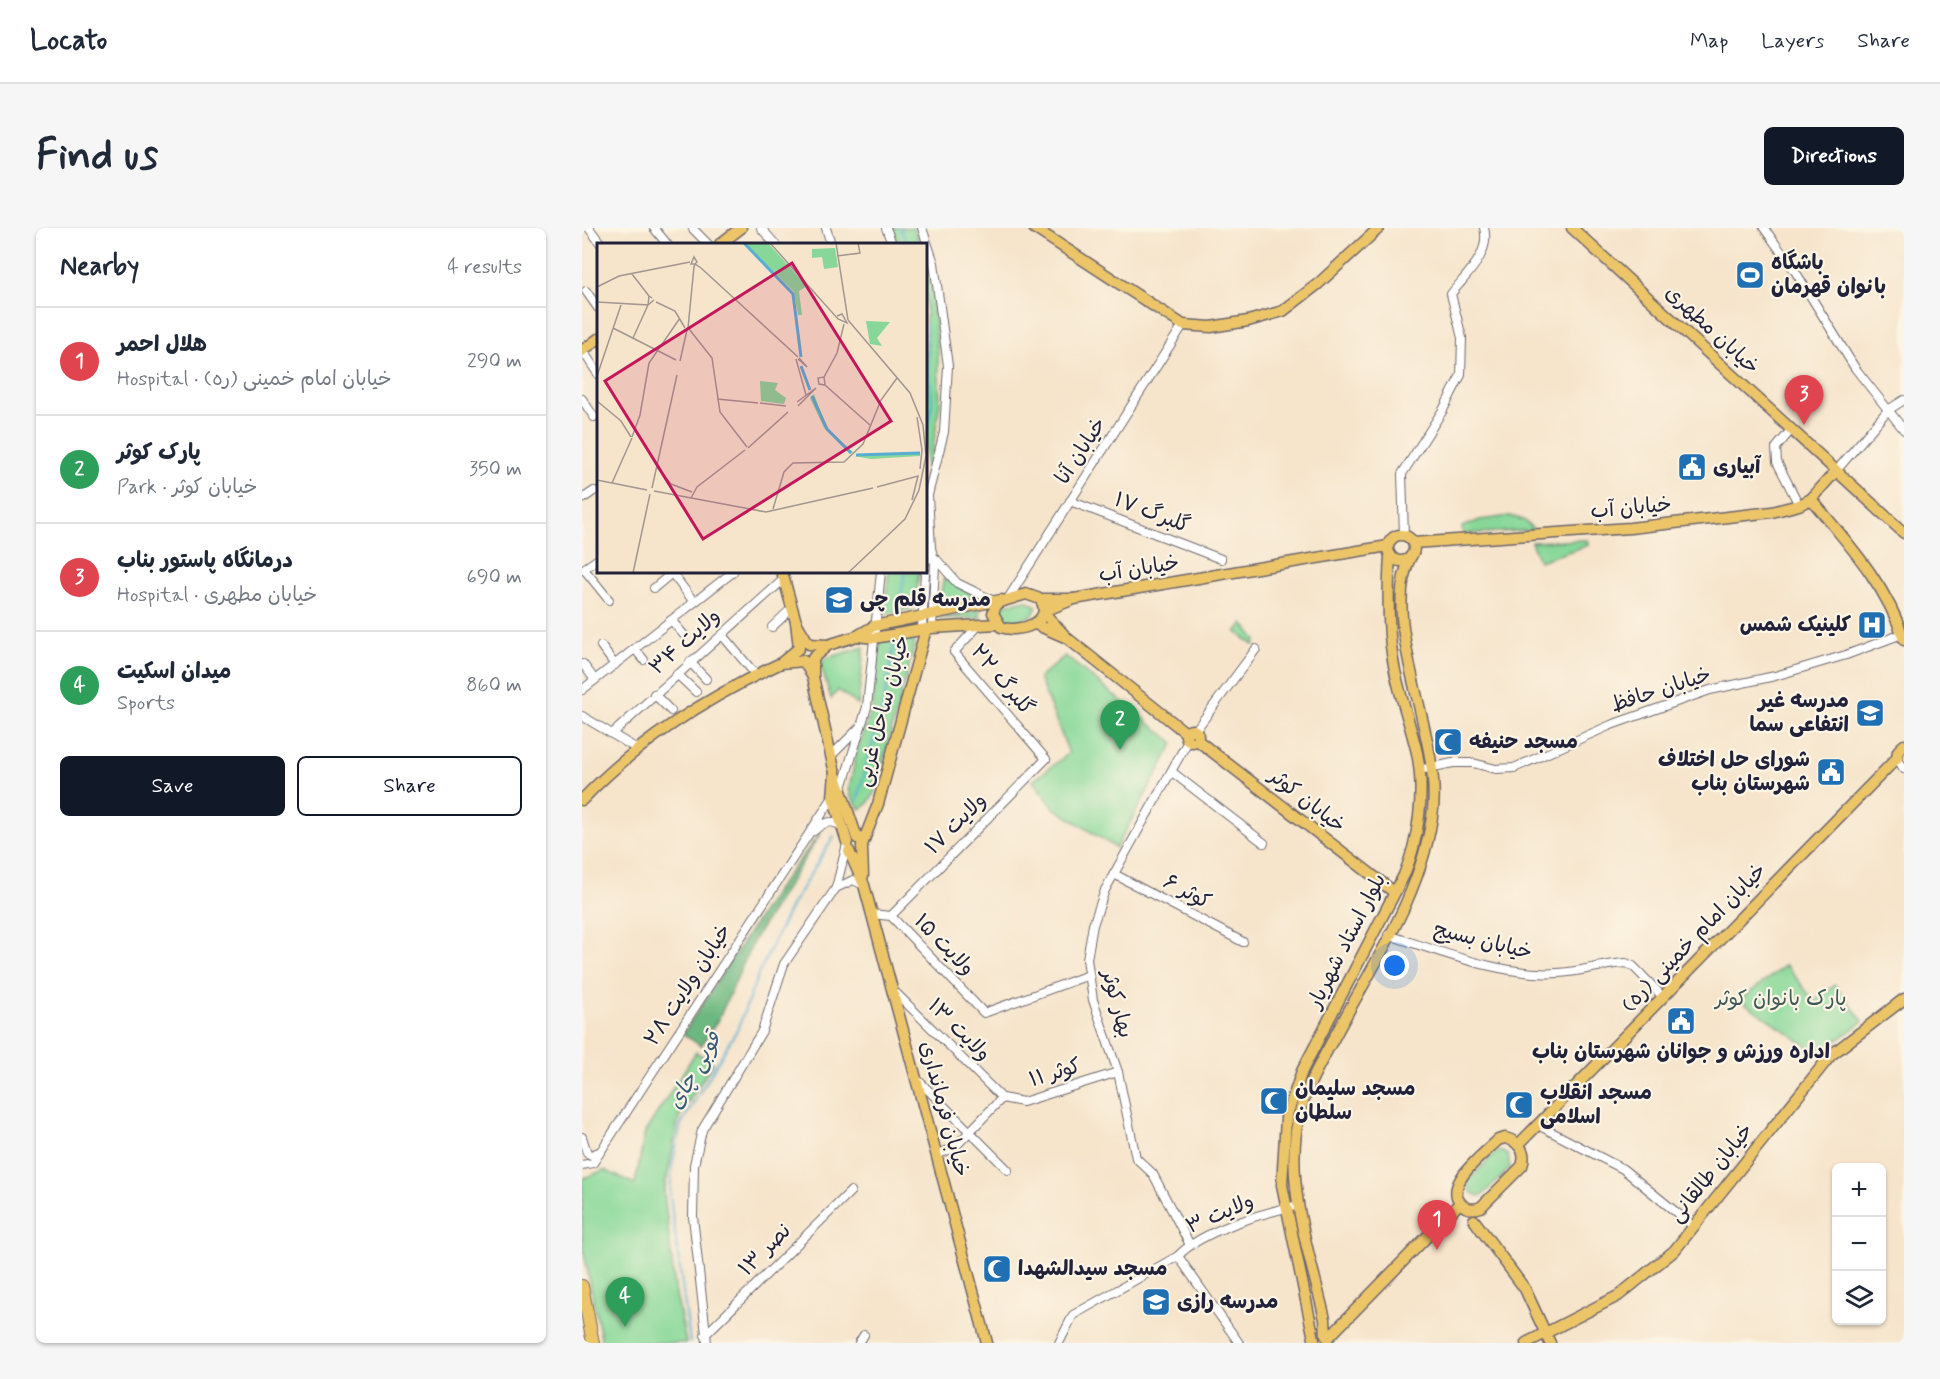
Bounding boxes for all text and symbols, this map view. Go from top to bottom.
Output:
text: Locato [30,23,107,60]
text: Map [1690,27,1728,55]
text: Layers [1761,27,1824,55]
text: Share [1857,27,1910,55]
button: Directions [1764,127,1904,185]
text: Find us [36,129,158,184]
inset map [597,243,927,573]
place label: باشگاه بانوان قهرمان [1771,249,1886,301]
text: Nearby [60,250,139,284]
text: 4 results [447,254,522,281]
sports icon: باشگاه بانوان قهرمان [1734,259,1766,291]
street label: خیابان مطهری [1659,279,1765,381]
text: هلال احمر [117,331,207,359]
text: 1 [75,348,84,375]
text: 290 m [467,348,522,375]
text: Hospital · خیابان امام خمینی (ره) [117,366,392,393]
pin: 3 [1784,376,1824,425]
street label: خیابان آنا [1049,412,1113,490]
text: پارک کوثر [117,439,201,467]
public building icon: آبیاری [1676,451,1708,483]
place label: آبیاری [1713,453,1762,481]
text: 2 [75,456,84,483]
text: 350 m [469,456,522,483]
text: Park · خیابان کوثر [117,474,258,501]
street label: گلبرگ ۱۷ [1110,486,1194,540]
street label: خیابان آب [1589,491,1673,525]
text: درمانگاه پاستور بناب [117,547,293,575]
street label: خیابان آب [1097,549,1181,589]
text: 3 [75,564,84,591]
text: 690 m [467,564,522,591]
text: Hospital · خیابان مطهری [117,582,317,609]
school or university icon: مدرسه قلم چی [823,584,855,616]
place label: مدرسه قلم چی [860,586,991,615]
street label: ولایت ۳۴ [643,603,727,681]
hospital icon: کلینیک شمس [1856,609,1888,641]
place label: کلینیک شمس [1740,611,1852,639]
street label: خیابان ساحل غربی [849,632,917,790]
street label: گلبرگ ۲۲ [964,638,1040,722]
text: میدان اسکیت [117,658,231,686]
street label: خیابان حافظ [1607,661,1715,719]
text: 4 [74,672,85,699]
text: 860 m [466,672,522,699]
place label: مدرسه غیر انتفاعی سما [1749,687,1849,739]
text: Sports [117,690,175,717]
school or university icon: مدرسه غیر انتفاعی سما [1854,697,1886,729]
pin: 2 [1100,700,1140,750]
mosque icon: مسجد حنیفه [1432,726,1464,758]
place label: مسجد حنیفه [1469,728,1578,756]
place label: شورای حل اختلاف شهرستان بناب [1658,746,1810,798]
button: Save [60,756,285,816]
button: Share [297,756,522,816]
public building icon: شورای حل اختلاف شهرستان بناب [1815,756,1847,788]
street label: خیابان کوثر [1262,761,1351,840]
street label: ولایت ۱۷ [919,787,993,861]
street label: خیابان امام خمینی (ره) [1615,857,1773,1019]
street label: کوثر ۶ [1158,868,1216,916]
street label: بلوار استاد شهریار [1300,869,1393,1015]
street label: ولایت ۱۵ [907,908,981,982]
street label: خیابان بسیج [1431,915,1535,967]
street label: خیابان ولایت ۲۸ [638,918,738,1052]
your location [1380,951,1409,980]
street label: بهار کوثر [1094,965,1140,1041]
park label: پارک بانوان کوثر [1713,985,1847,1013]
street label: ولایت ۱۳ [921,992,997,1068]
public building icon: اداره ورزش و جوانان شهرستان بناب [1665,1005,1697,1037]
water label: قوبی چای [662,1026,729,1115]
street label: خیابان فرمانداری [912,1038,976,1180]
place label: اداره ورزش و جوانان شهرستان بناب [1532,1038,1830,1066]
street label: کوثر ۱۱ [1026,1052,1084,1094]
place label: مسجد سلیمان سلطان [1295,1075,1416,1127]
place label: مسجد انقلاب اسلامی [1540,1079,1652,1131]
mosque icon: مسجد سلیمان سلطان [1258,1085,1290,1117]
mosque icon: مسجد انقلاب اسلامی [1503,1089,1535,1121]
street label: خیابان طالقانی [1662,1118,1760,1228]
map controls [1832,1163,1886,1325]
button: + [1832,1163,1886,1217]
street label: ولایت ۳ [1182,1187,1258,1241]
pin: 1 [1418,1200,1456,1250]
button: − [1832,1217,1886,1271]
street label: نصر ۱۳ [733,1218,797,1282]
mosque icon: مسجد سیدالشهدا [981,1253,1013,1285]
place label: مسجد سیدالشهدا [1018,1255,1167,1283]
button: layers [1832,1271,1886,1325]
pin: 4 [606,1278,645,1327]
school or university icon: مدرسه رازی [1140,1286,1172,1318]
place label: مدرسه رازی [1177,1288,1278,1316]

